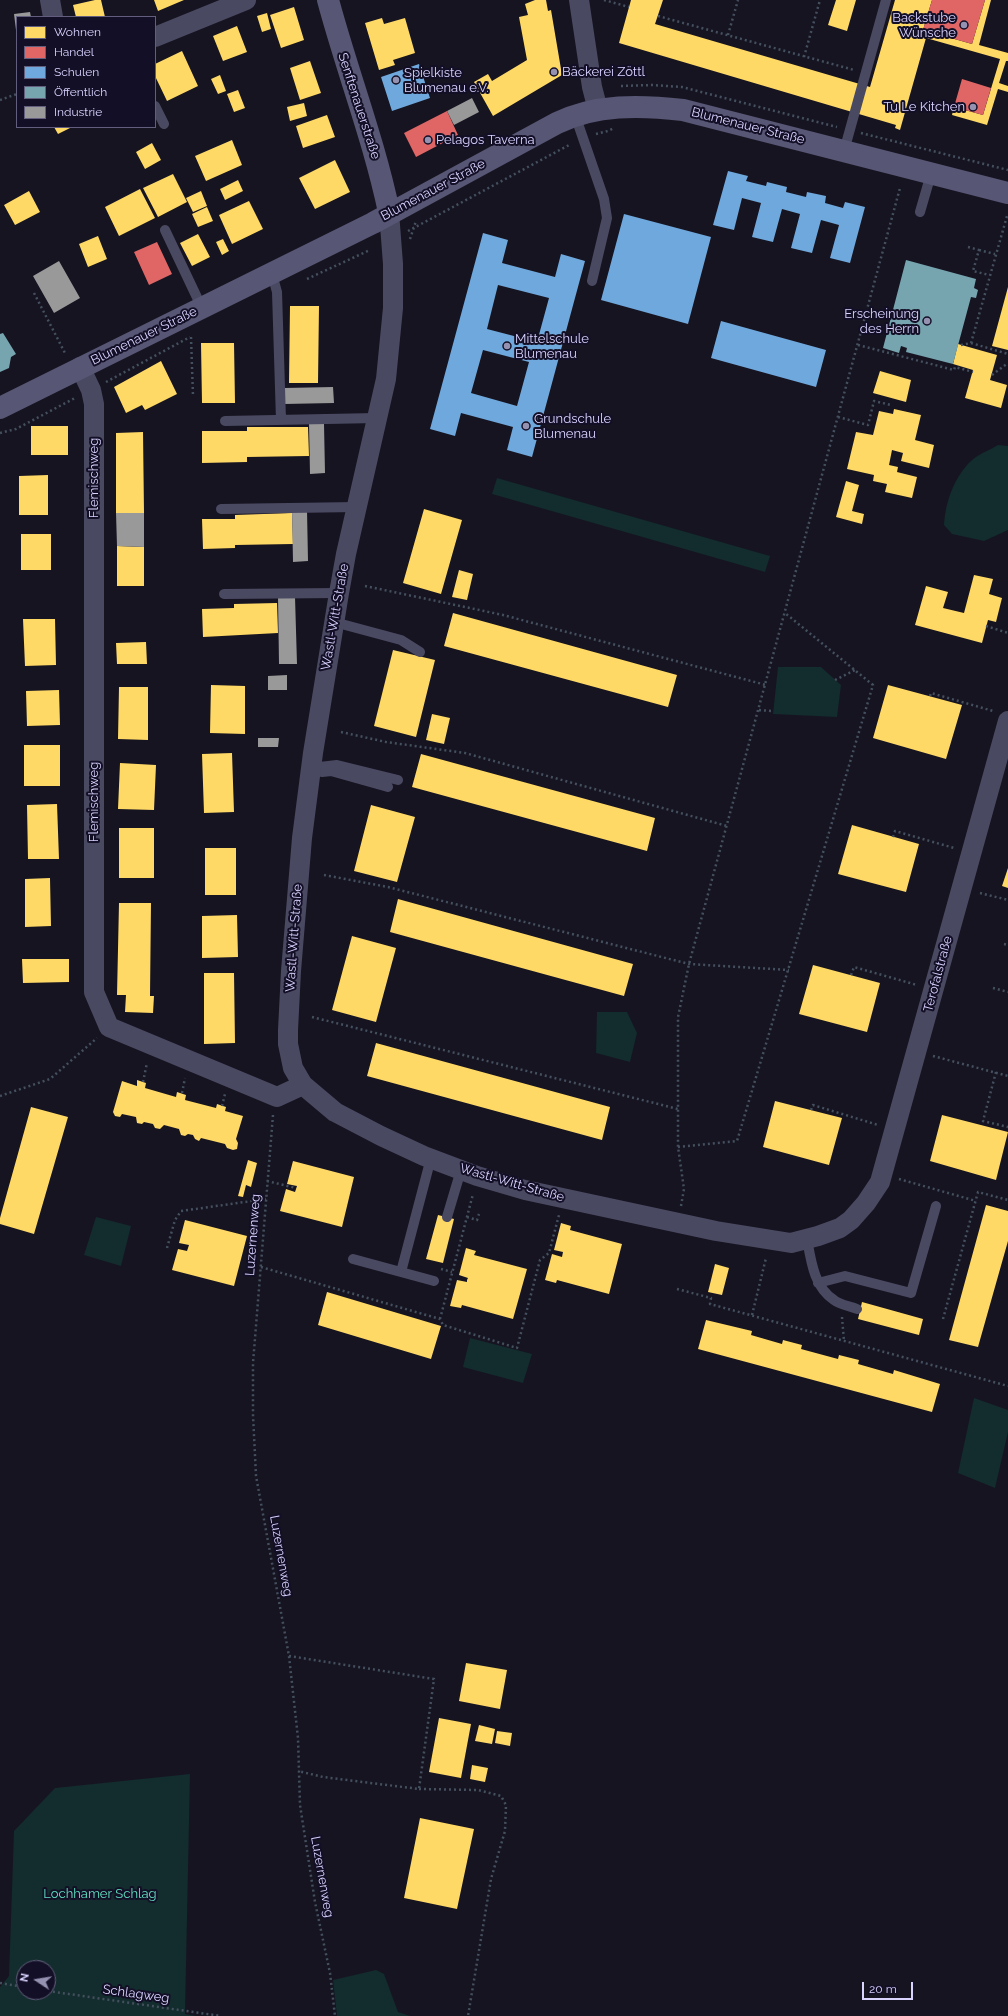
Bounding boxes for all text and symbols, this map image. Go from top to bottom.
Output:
place label: Backstube Wünsche [892,10,956,41]
legend [16,16,156,128]
marker: Backstube Wünsche [959,20,969,30]
text: Wohnen [54,25,101,39]
text: Handel [54,45,94,59]
street label: Senftenauerstraße [334,51,384,161]
place label: Bäckerei Zöttl [562,64,645,80]
text: Schulen [54,65,99,79]
place label: Spielkiste Blumenau e.V. [404,65,489,96]
marker: Bäckerei Zöttl [549,67,559,77]
marker: Spielkiste Blumenau e.V. [391,75,401,85]
text: Öffentlich [54,85,107,99]
place label: Tu Le Kitchen [883,99,965,115]
marker: Tu Le Kitchen [968,102,978,112]
street label: Blumenauer Straße [690,104,806,148]
text: Industrie [54,105,102,119]
place label: Pelagos Taverna [436,132,535,148]
marker: Pelagos Taverna [423,135,433,145]
street label: Blumenauer Straße [378,156,488,224]
street label: Blumenauer Straße [88,304,200,368]
place label: Erscheinung des Herrn [844,306,919,337]
marker: Erscheinung des Herrn [922,316,932,326]
place label: Mittelschule Blumenau [515,331,589,362]
marker: Mittelschule Blumenau [502,341,512,351]
place label: Grundschule Blumenau [534,411,611,442]
marker: Grundschule Blumenau [521,421,531,431]
street label: Flemischweg [86,438,102,518]
street label: Wastl-Witt-Straße [318,562,352,672]
street label: Flemischweg [86,762,102,842]
street label: Wastl-Witt-Straße [282,884,306,992]
street label: Terofalstraße [920,934,956,1014]
street label: Wastl-Witt-Straße [458,1161,566,1205]
street label: Luzernenweg [242,1193,264,1277]
street label: Luzernenweg [266,1514,296,1598]
street label: Luzernenweg [307,1835,337,1919]
park label: Lochhamer Schlag [43,1886,157,1902]
north arrow [16,1960,56,2000]
text: N [18,1972,32,1983]
scale bar [864,1974,915,2000]
street label: Schlagweg [102,1982,170,2006]
text: 20 m [869,1982,897,1996]

